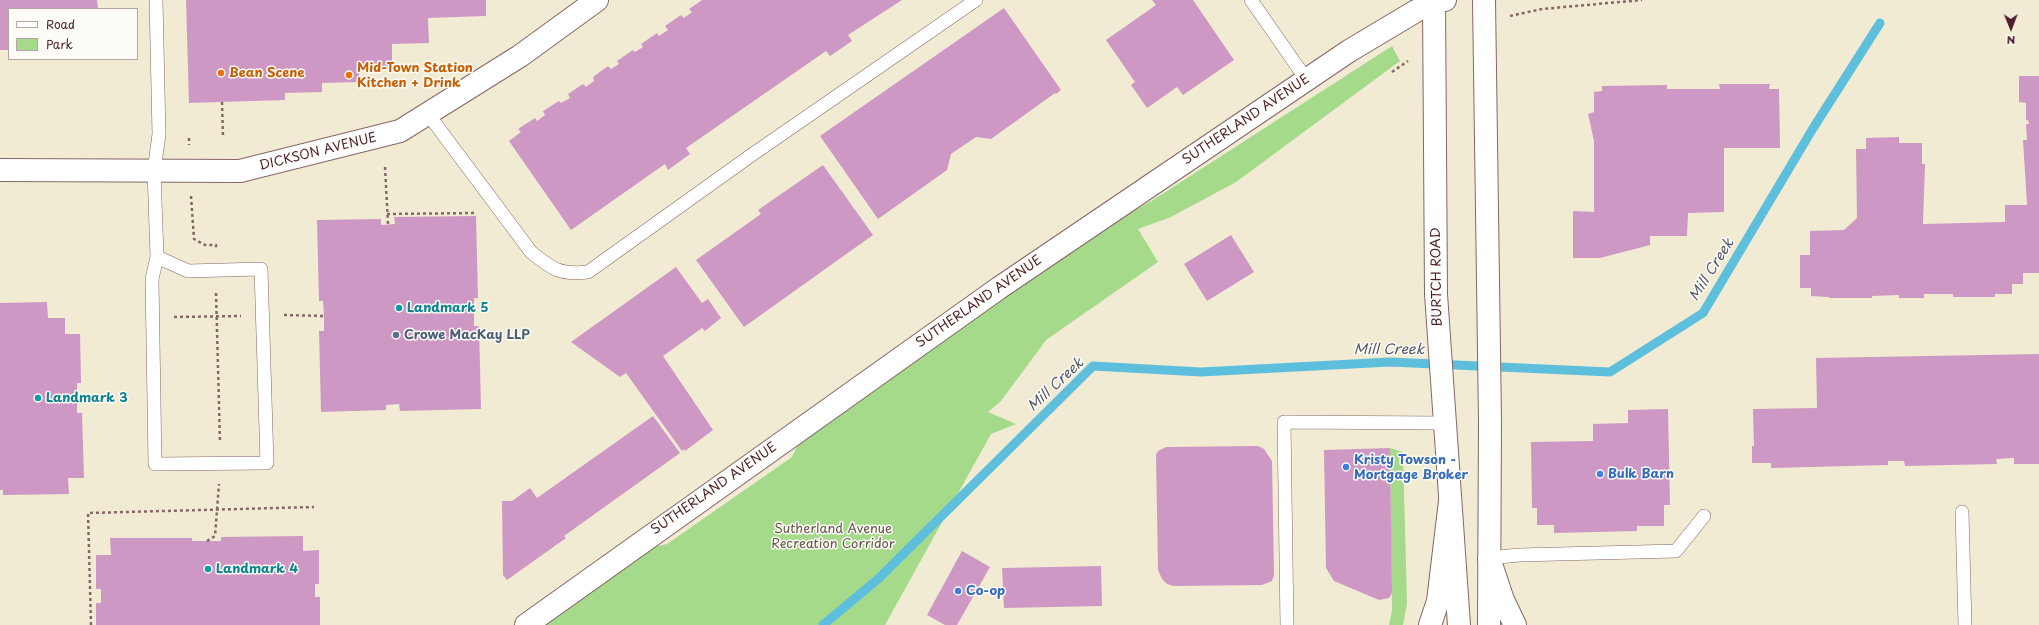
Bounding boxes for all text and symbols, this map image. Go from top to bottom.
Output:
legend [8,8,138,60]
north arrow [1991,8,2031,48]
text: Road [46,15,75,33]
text: N [2007,32,2016,49]
text: Park [46,35,73,53]
place label: Mid-Town Station Kitchen + Drink [357,60,473,91]
place label: Bean Scene [229,65,305,81]
marker: Bean Scene [216,68,226,78]
marker: Mid-Town Station Kitchen + Drink [344,70,354,80]
street label: SUTHERLAND AVENUE [1179,72,1313,168]
street label: DICKSON AVENUE [258,130,378,174]
street label: BURTCH ROAD [1428,227,1446,327]
water label: Mill Creek [1686,236,1738,304]
street label: SUTHERLAND AVENUE [913,253,1045,351]
place label: Landmark 5 [407,300,489,316]
marker: Landmark 5 [394,303,404,313]
place label: Crowe MacKay LLP [404,327,530,343]
marker: Crowe MacKay LLP [391,330,401,340]
water label: Mill Creek [1354,342,1424,358]
water label: Mill Creek [1025,355,1087,415]
place label: Landmark 3 [46,390,128,406]
marker: Landmark 3 [33,393,43,403]
street label: SUTHERLAND AVENUE [648,440,780,538]
place label: Kristy Towson - Mortgage Broker [1354,452,1468,483]
marker: Kristy Towson - Mortgage Broker [1341,462,1351,472]
place label: Bulk Barn [1608,466,1674,482]
marker: Bulk Barn [1595,469,1605,479]
park label: Sutherland Avenue Recreation Corridor [771,521,895,552]
place label: Landmark 4 [216,561,298,577]
marker: Landmark 4 [203,564,213,574]
place label: Co-op [966,583,1005,599]
marker: Co-op [953,586,963,596]

